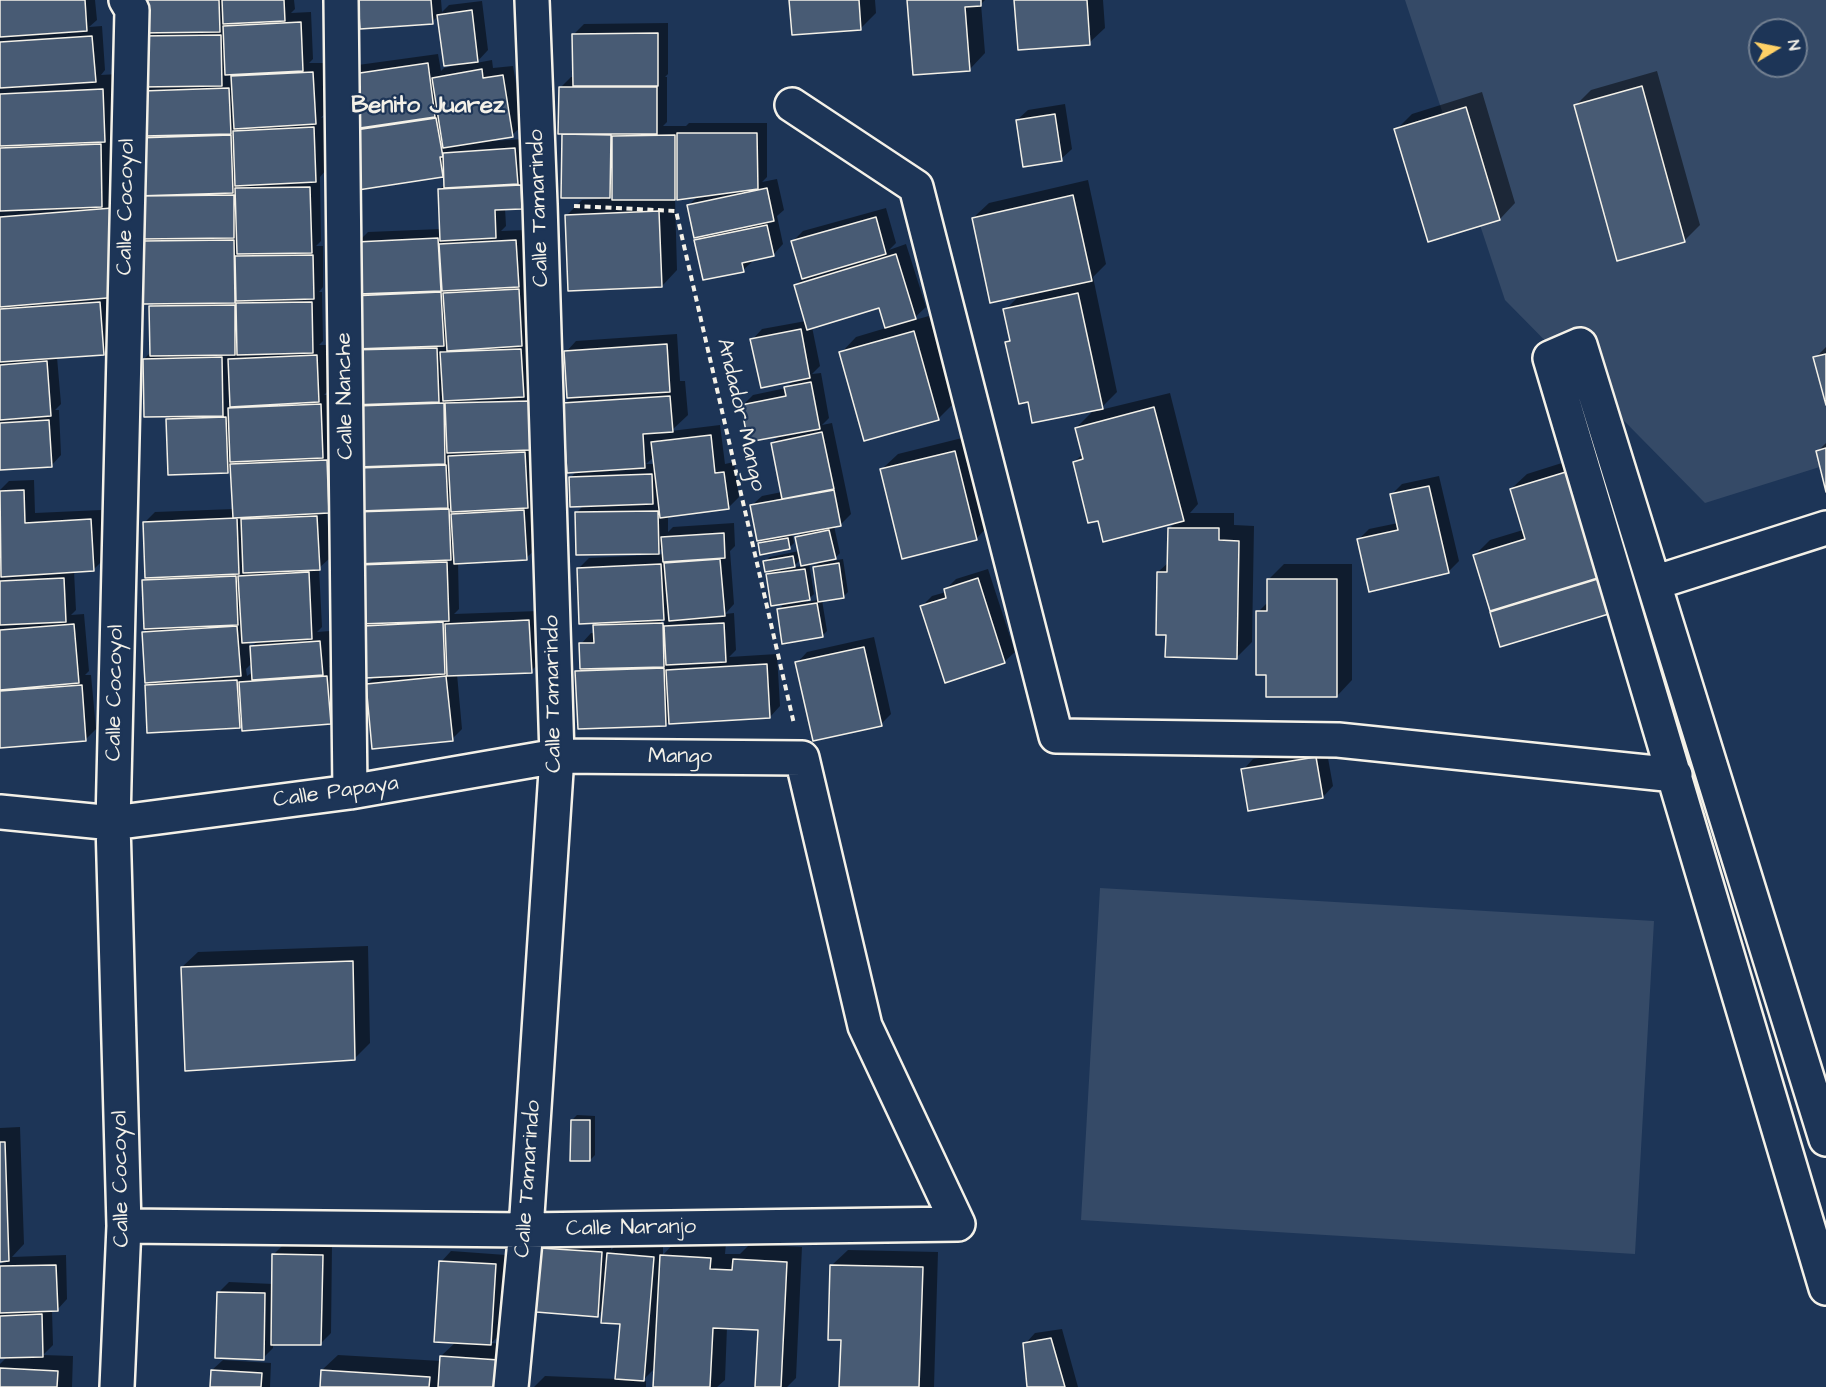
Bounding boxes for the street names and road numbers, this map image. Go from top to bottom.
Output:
street label: Calle Tamarindo [524,129,556,287]
street label: Calle Cocoyol [113,139,141,275]
street label: Calle Nanche [332,332,360,460]
street label: Andador Mango [710,336,770,494]
street label: Calle Tamarindo [539,615,569,773]
street label: Calle Cocoyol [102,625,130,761]
street label: Mango [648,744,712,770]
street label: Calle Papaya [272,771,400,815]
street label: Calle Tamarindo [510,1099,548,1259]
street label: Calle Cocoyol [108,1111,136,1247]
street label: Calle Naranjo [566,1215,696,1243]

